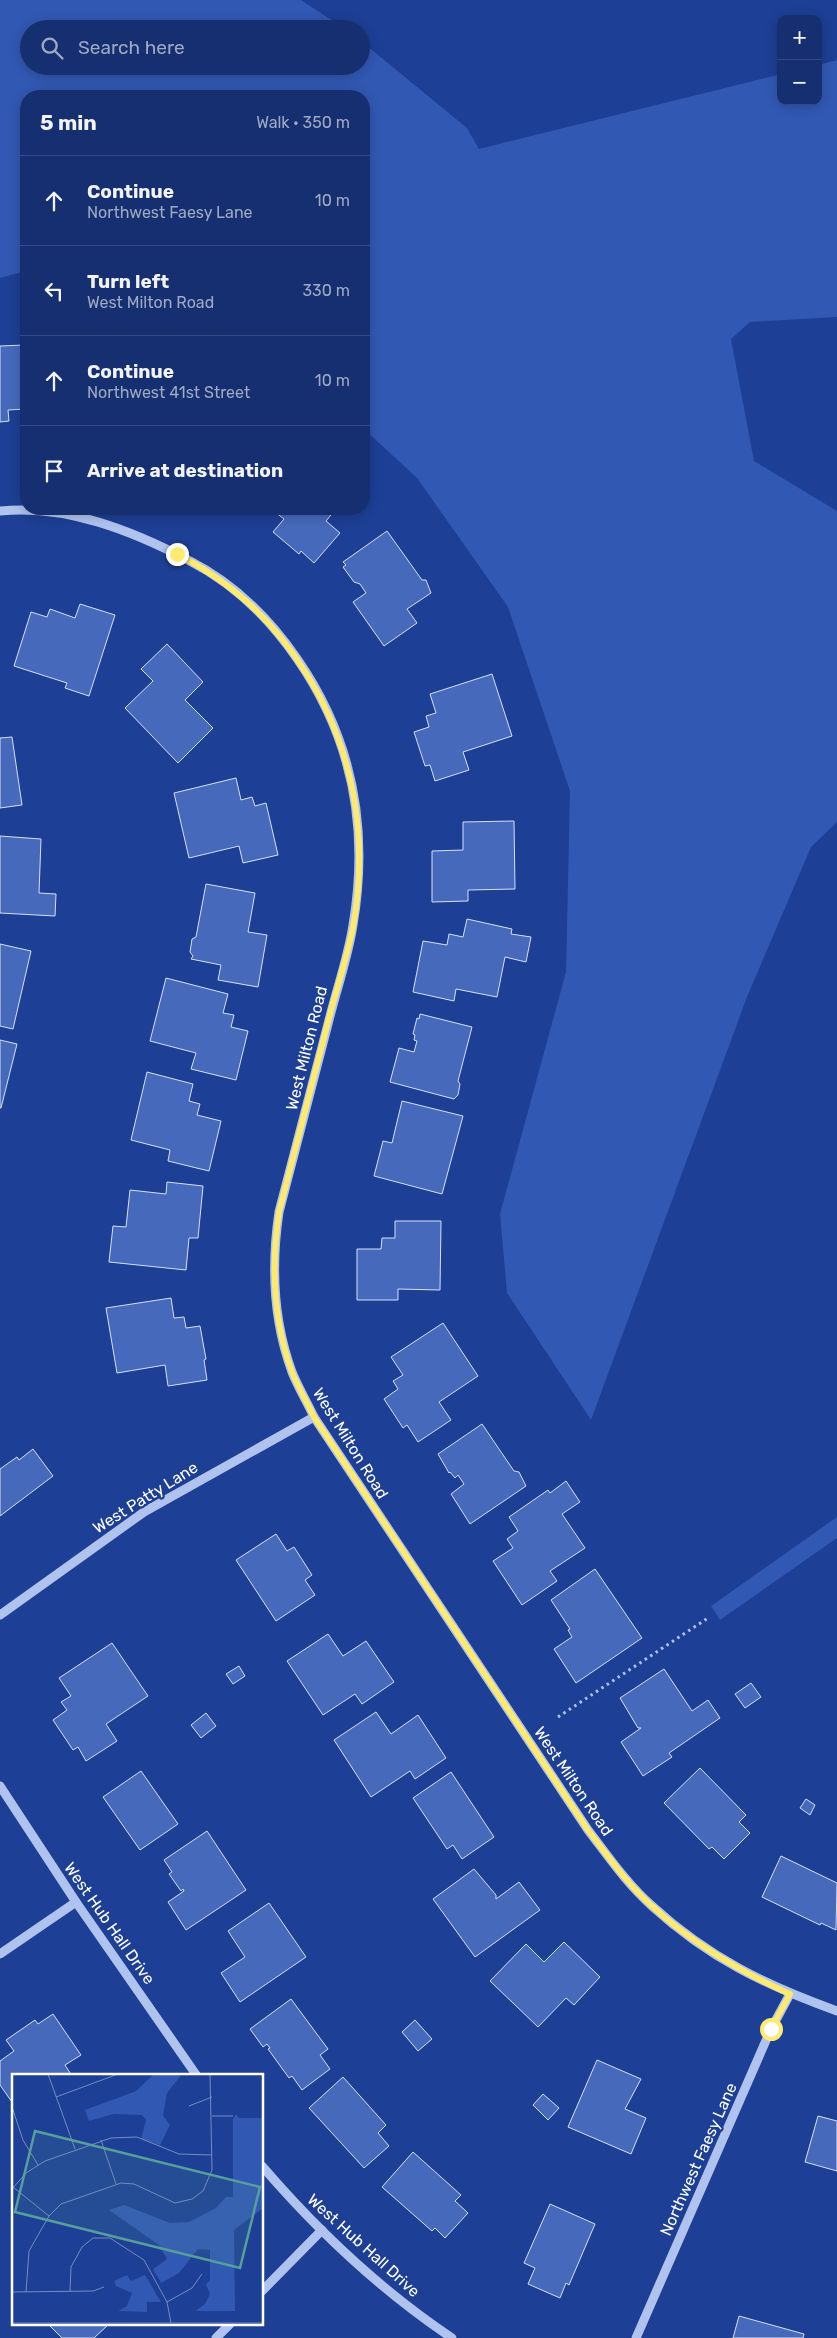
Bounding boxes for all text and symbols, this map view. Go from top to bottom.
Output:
map controls [777,15,822,105]
button: + [777,15,822,60]
search box [20,20,370,75]
icon: search [38,34,66,62]
text: Search here [78,36,185,59]
button: − [777,60,822,105]
text: 5 min [40,110,97,135]
text: Walk · 350 m [256,113,350,132]
text: Continue [87,180,174,203]
icon: ahead [40,187,68,215]
text: 10 m [315,191,350,210]
text: Northwest Faesy Lane [87,203,253,222]
text: Turn left [87,270,169,293]
icon: left [40,277,68,305]
text: 330 m [302,281,350,300]
text: West Milton Road [87,293,214,312]
text: Continue [87,360,174,383]
icon: ahead [40,367,68,395]
text: 10 m [315,371,350,390]
text: Northwest 41st Street [87,383,250,402]
icon: arrive [40,457,68,485]
text: Arrive at destination [87,459,283,482]
route end [166,543,189,566]
street label: West Milton Road [282,984,331,1112]
street label: West Milton Road [309,1384,392,1502]
street label: West Patty Lane [89,1458,201,1537]
street label: West Milton Road [530,1723,617,1839]
street label: West Hub Hall Drive [60,1859,159,1988]
route start [760,2018,783,2041]
inset map [12,2074,264,2326]
street label: Northwest Faesy Lane [656,2080,741,2239]
street label: West Hub Hall Drive [304,2190,424,2301]

